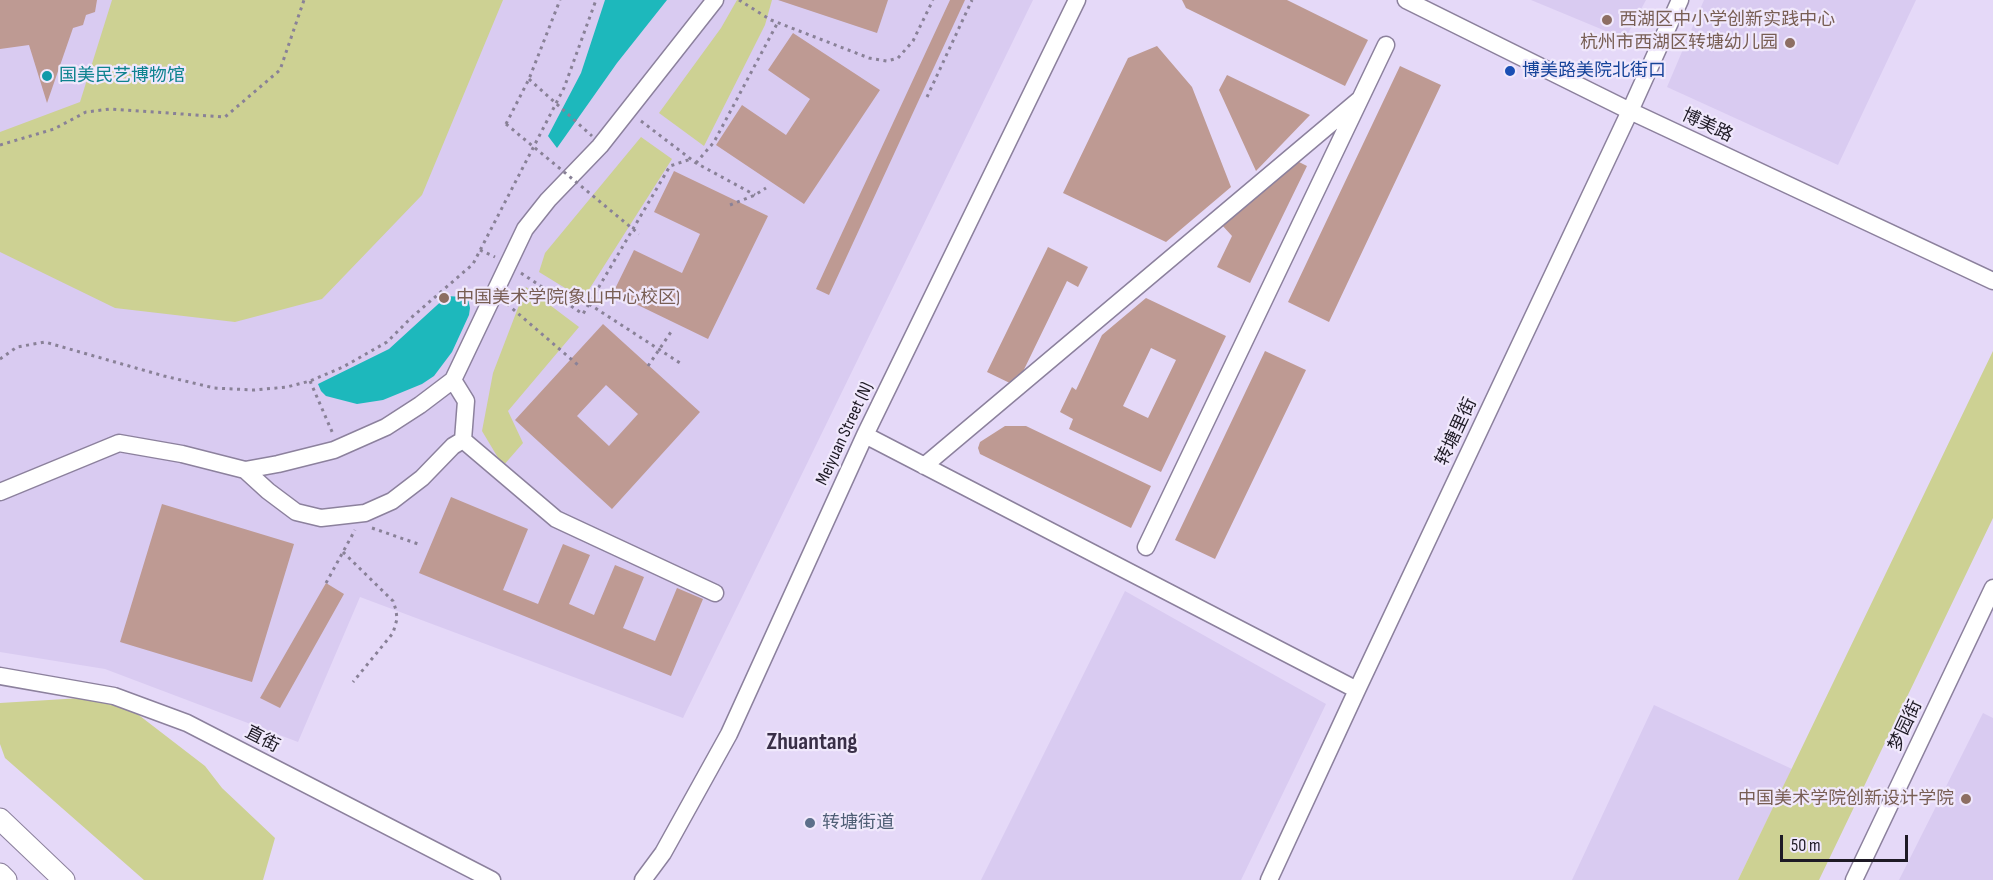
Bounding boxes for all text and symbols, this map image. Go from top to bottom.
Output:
place label: 西湖区中小学创新实践中心 [1619,9,1835,31]
marker: 西湖区中小学创新实践中心 [1600,13,1614,27]
place label: 杭州市西湖区转塘幼儿园 [1580,32,1778,54]
marker: 杭州市西湖区转塘幼儿园 [1783,36,1797,50]
place label: 博美路美院北街口 [1522,60,1666,82]
marker: 博美路美院北街口 [1503,64,1517,78]
place label: 国美民艺博物馆 [59,65,185,87]
marker: 国美民艺博物馆 [40,69,54,83]
street label: 博美路 [1678,105,1736,147]
place label: 中国美术学院(象山中心校区) [456,287,680,309]
marker: 中国美术学院(象山中心校区) [437,291,451,305]
street label: Meiyuan Street (N) [812,379,878,489]
street label: 转塘里街 [1432,395,1482,469]
street label: 梦园街 [1885,697,1927,755]
street label: 直街 [241,722,283,758]
district label: Zhuantang [767,729,857,757]
place label: 中国美术学院创新设计学院 [1738,788,1954,810]
marker: 中国美术学院创新设计学院 [1959,792,1973,806]
place label: 转塘街道 [822,812,894,834]
marker: 转塘街道 [803,816,817,830]
scale bar [1783,823,1910,861]
text: 50 m [1791,835,1821,856]

